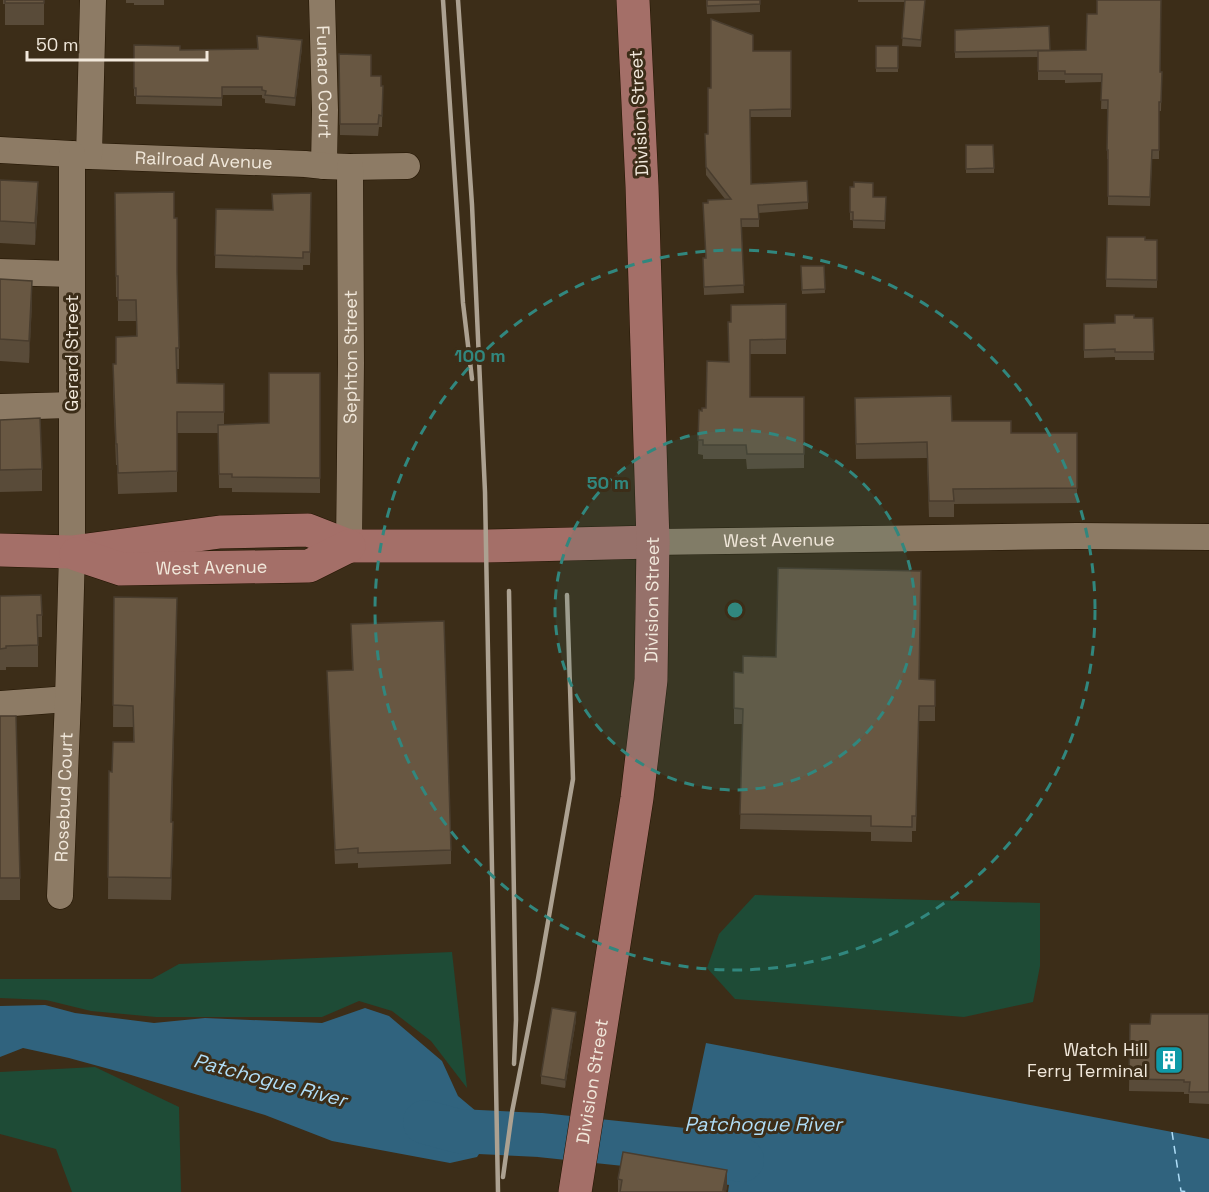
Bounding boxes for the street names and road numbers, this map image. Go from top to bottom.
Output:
street label: Funaro Court [312,25,337,139]
street label: Division Street [624,49,653,177]
street label: Railroad Avenue [134,146,273,174]
street label: Sephton Street [338,290,362,424]
street label: Gerard Street [60,294,83,412]
street label: West Avenue [723,527,835,552]
street label: Division Street [639,536,664,663]
street label: West Avenue [156,555,268,579]
street label: Rosebud Court [49,731,78,863]
street label: Division Street [571,1017,613,1145]

